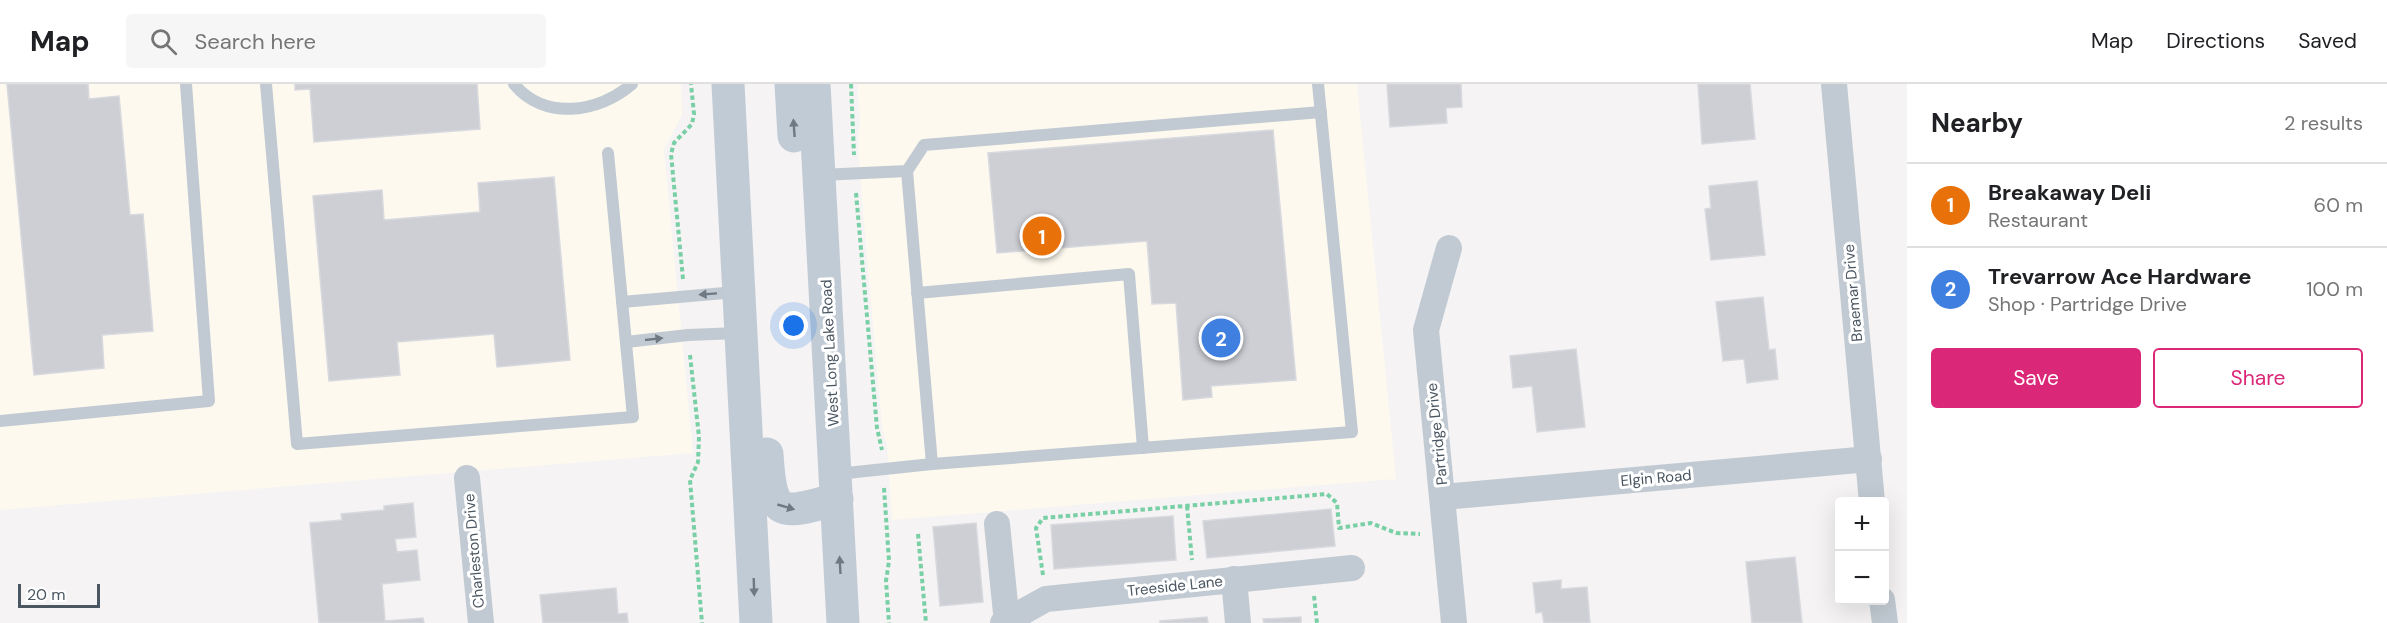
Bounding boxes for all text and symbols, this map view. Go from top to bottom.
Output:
search box [126,14,546,68]
text: Map [30,23,90,60]
icon: search [147,25,180,58]
text: Search here [195,27,316,56]
text: Map [2091,27,2133,55]
text: Directions [2166,27,2265,55]
text: Saved [2298,27,2357,55]
text: Nearby [1931,106,2023,140]
text: 2 results [2284,110,2363,136]
one-way arrow [789,118,799,137]
text: Breakaway Deli [1988,178,2151,207]
text: 1 [1947,192,1954,218]
text: 60 m [2314,192,2363,218]
text: Restaurant [1988,207,2088,233]
pin: 1 [1022,214,1062,258]
street label: Braemar Drive [1839,243,1867,343]
text: Trevarrow Ace Hardware [1988,262,2252,291]
text: 2 [1945,276,1956,302]
text: 100 m [2306,276,2363,302]
street label: West Long Lake Road [816,279,844,427]
one-way arrow [698,290,717,299]
text: Shop · Partridge Drive [1988,291,2187,317]
your location [779,311,808,340]
pin: 2 [1202,316,1240,360]
one-way arrow [645,334,664,344]
button: Save [1931,348,2141,408]
button: Share [2153,348,2363,408]
street label: Partridge Drive [1422,382,1452,486]
street label: Elgin Road [1620,465,1692,491]
street label: Charleston Drive [459,493,489,609]
map controls [1835,497,1889,605]
button: + [1835,497,1889,551]
one-way arrow [777,502,796,512]
button: − [1835,551,1889,605]
one-way arrow [836,555,845,574]
street label: Treeside Lane [1126,571,1224,601]
one-way arrow [750,577,759,596]
scale bar [18,581,100,608]
text: 20 m [27,584,66,605]

